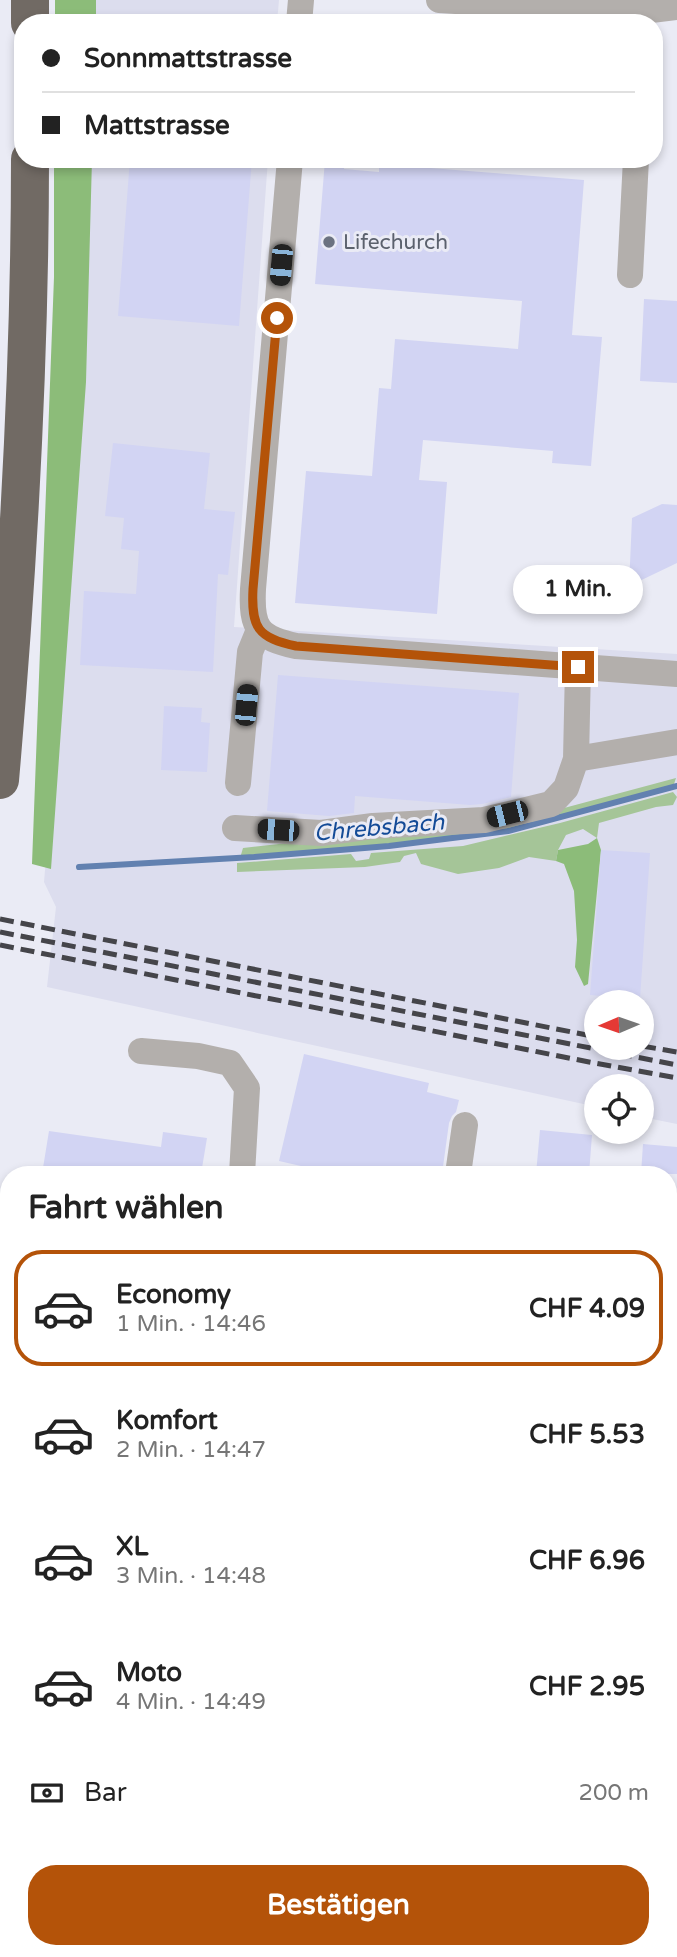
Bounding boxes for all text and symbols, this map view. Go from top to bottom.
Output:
text: Sonnmattstrasse [84,43,292,74]
text: Mattstrasse [84,110,230,141]
place label: Lifechurch [343,230,448,255]
marker: Lifechurch [321,234,337,250]
car [269,243,294,287]
route start [261,302,293,334]
callout: 1 Min. [513,566,643,614]
text: 1 Min. [544,575,612,603]
route end [562,651,594,683]
car [234,683,259,727]
car [485,799,530,829]
water label: Chrebsbach [313,808,446,848]
car [257,818,300,842]
north arrow [584,990,654,1060]
map controls [584,990,654,1144]
button: locate [584,1074,654,1144]
text: Fahrt wählen [28,1189,224,1227]
icon: car [32,1277,95,1340]
text: Economy [116,1279,231,1310]
text: CHF 4.09 [529,1293,645,1324]
text: 1 Min. · 14:46 [116,1310,266,1338]
icon: car [32,1403,95,1466]
text: Komfort [116,1405,218,1436]
text: CHF 5.53 [529,1419,645,1450]
text: 2 Min. · 14:47 [116,1436,266,1464]
icon: car [32,1529,95,1592]
text: XL [116,1531,148,1562]
text: CHF 6.96 [529,1545,645,1576]
text: 3 Min. · 14:48 [116,1562,266,1590]
icon: car [32,1655,95,1718]
text: Moto [116,1657,182,1688]
text: CHF 2.95 [529,1671,645,1702]
text: 4 Min. · 14:49 [116,1688,266,1716]
icon: cash [28,1774,66,1812]
text: Bar [84,1777,127,1808]
text: 200 m [579,1779,649,1807]
button: Bestätigen [28,1865,649,1945]

